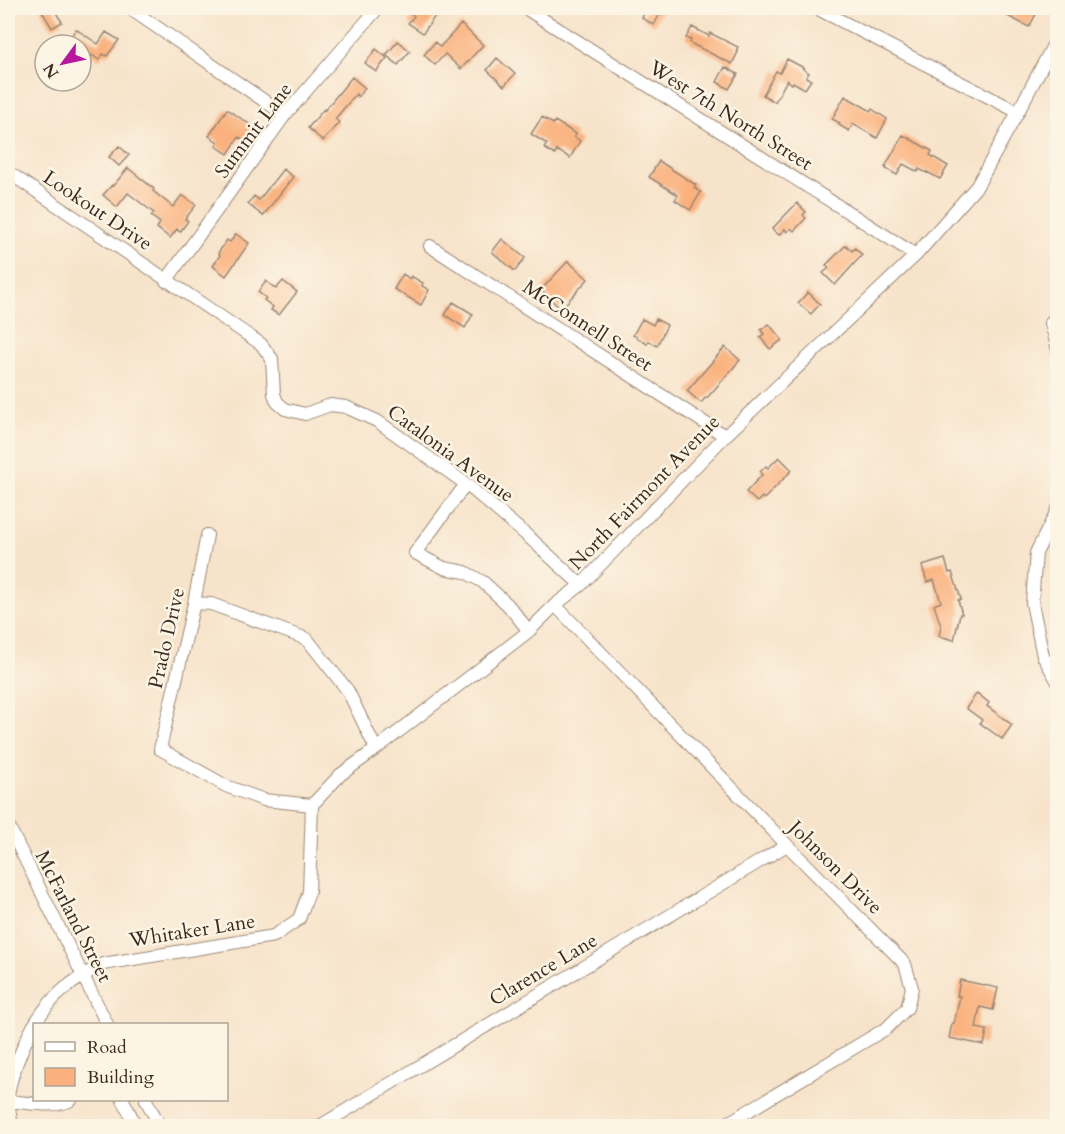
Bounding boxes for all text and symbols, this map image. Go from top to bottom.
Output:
north arrow [33,33,93,93]
street label: West 7th North Street [643,54,818,177]
text: N [38,59,64,82]
street label: Summit Lane [209,77,298,184]
street label: Lookout Drive [38,164,158,257]
street label: McConnell Street [518,273,658,378]
street label: Catalonia Avenue [382,398,520,509]
street label: North Fairmont Avenue [563,409,726,576]
street label: Prado Drive [142,585,191,691]
street label: Johnson Drive [781,812,889,920]
street label: McFarland Street [29,846,119,987]
street label: Whitaker Lane [126,907,257,954]
street label: Clarence Lane [484,927,602,1012]
legend [33,1023,228,1101]
text: Road [87,1035,127,1060]
text: Building [87,1065,155,1090]

